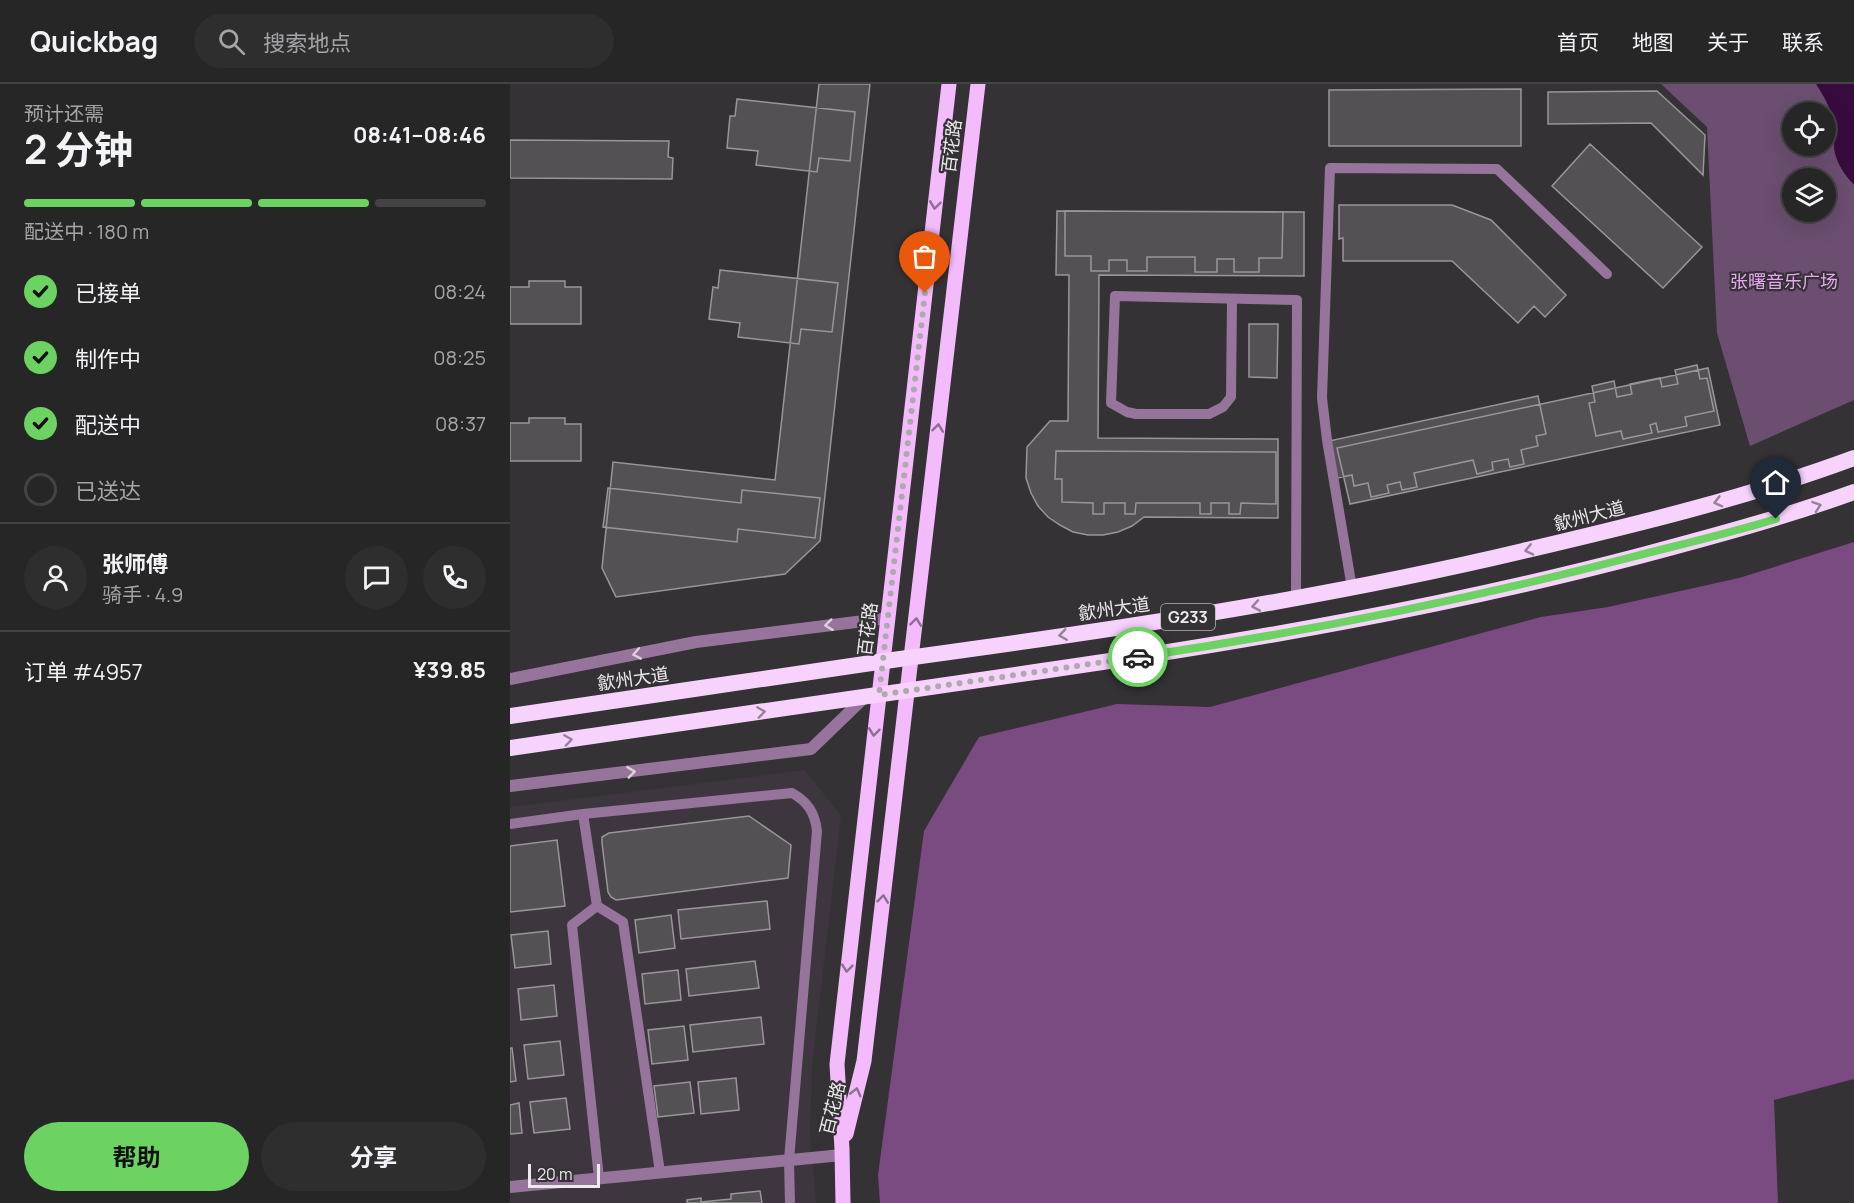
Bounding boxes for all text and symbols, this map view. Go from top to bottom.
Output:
search box [194,14,614,68]
text: Quickbag [30,22,158,60]
icon: search [215,25,248,58]
text: 搜索地点 [263,28,351,58]
text: 首页 [1557,28,1599,56]
text: 地图 [1632,28,1674,56]
text: 关于 [1707,28,1749,56]
text: 联系 [1782,28,1824,56]
text: 预计还需 [24,100,104,127]
map controls [1782,102,1836,222]
button: locate [1782,102,1836,156]
street label: 百花路 [936,118,966,174]
text: 08:41–08:46 [353,120,486,150]
text: 2 分钟 [24,122,133,176]
button: layers [1782,168,1836,222]
one-way arrow [929,200,942,209]
text: 配送中 · 180 m [24,218,149,245]
pin [899,231,950,293]
icon: bag [908,240,941,273]
park label: 张曙音乐广场 [1730,269,1838,293]
icon: check [24,275,57,308]
text: 已接单 [75,278,141,308]
text: 08:24 [433,278,486,305]
icon: check [24,341,57,374]
text: 制作中 [75,344,141,374]
text: 08:25 [433,344,486,371]
icon: check [24,407,57,440]
text: 配送中 [75,410,141,440]
text: 08:37 [435,410,486,437]
one-way arrow [932,424,944,433]
pin [1750,457,1801,519]
icon: home [1759,466,1792,499]
text: 已送达 [75,476,141,506]
one-way arrow [1714,494,1724,507]
street label: 歙州大道 [1551,495,1627,535]
one-way arrow [1811,500,1821,513]
one-way arrow [1525,542,1535,555]
button: person [24,546,87,609]
button: chat [345,546,408,609]
button: phone [423,546,486,609]
text: 张师傅 [102,549,168,579]
text: 骑手 · 4.9 [102,581,183,608]
street label: 歙州大道 [1077,591,1151,625]
one-way arrow [1252,599,1261,611]
street label: 百花路 [852,601,882,657]
road number: G233 [1161,604,1215,630]
one-way arrow [909,617,922,626]
one-way arrow [825,619,834,631]
courier [1108,627,1168,687]
one-way arrow [1059,629,1068,641]
icon: car [1122,641,1155,674]
one-way arrow [632,647,642,660]
text: ¥39.85 [413,655,486,685]
text: 订单 #4957 [24,657,143,687]
street label: 歙州大道 [596,661,670,695]
one-way arrow [756,706,765,718]
one-way arrow [868,728,881,737]
one-way arrow [563,734,572,746]
one-way arrow [626,766,635,778]
one-way arrow [877,894,889,903]
one-way arrow [841,963,854,972]
street label: 百花路 [814,1079,850,1137]
one-way arrow [849,1087,862,1097]
button: 帮助 [24,1122,249,1191]
button: 分享 [261,1122,486,1191]
scale bar [528,1161,600,1188]
text: 20 m [537,1163,573,1185]

